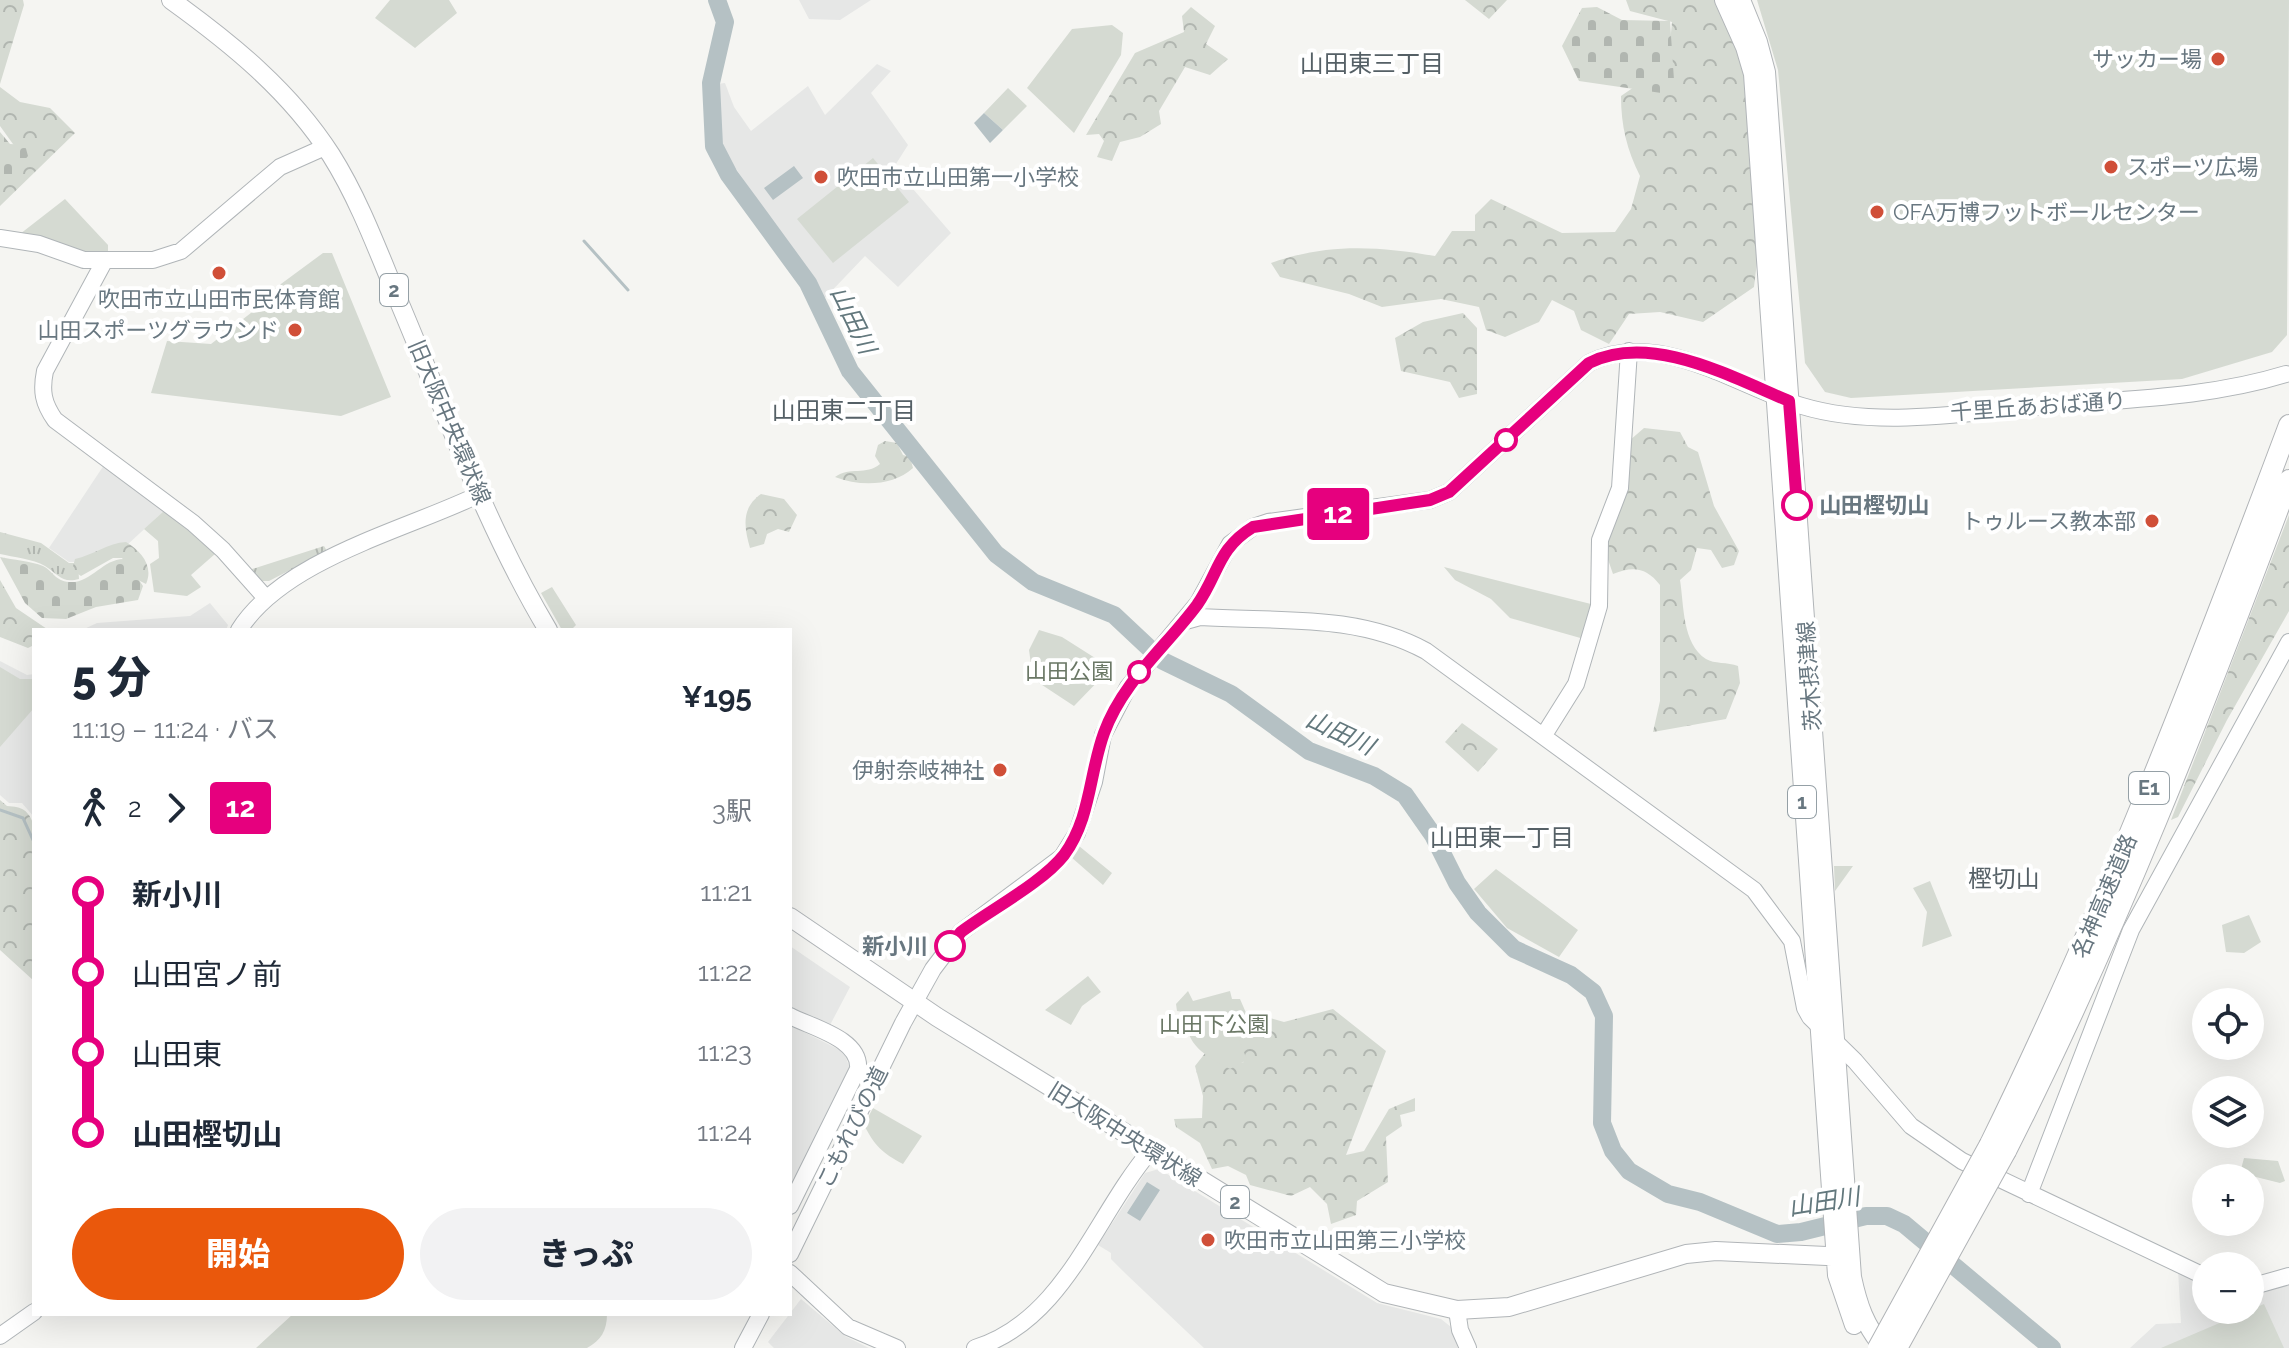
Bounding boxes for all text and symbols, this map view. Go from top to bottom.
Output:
place label: サッカー場 [2092,46,2202,72]
district label: 山田東三丁目 [1300,49,1444,78]
marker: サッカー場 [2209,50,2227,68]
place label: スポーツ広場 [2127,154,2259,180]
marker: スポーツ広場 [2102,158,2120,176]
place label: 吹田市立山田第一小学校 [837,164,1079,190]
marker: 吹田市立山田第一小学校 [812,168,830,186]
place label: OFA万博フットボールセンター [1893,199,2200,225]
marker: OFA万博フットボールセンター [1868,203,1886,221]
marker: 吹田市立山田市民体育館 [210,264,228,282]
road number: 2 [380,274,408,306]
water label: 山田川 [825,281,884,361]
place label: 吹田市立山田市民体育館 [98,286,340,312]
place label: 山田スポーツグラウンド [37,317,279,343]
marker: 山田スポーツグラウンド [286,321,304,339]
street label: 旧大阪中央環状線 [404,336,496,508]
street label: 千里丘あおば通り [1949,387,2127,425]
district label: 山田東二丁目 [772,396,916,425]
unlabelled marker [1495,429,1517,451]
line badge: 12 [1302,488,1374,540]
marker: 山田樫切山 [1782,490,1812,520]
place label: 山田樫切山 [1819,492,1929,518]
text: 12 [1323,497,1353,530]
place label: トゥルース教本部 [1961,508,2136,534]
marker: トゥルース教本部 [2143,512,2161,530]
street label: 茨木摂津線 [1792,620,1826,732]
text: 5 分 [72,652,151,703]
park label: 山田公園 [1025,658,1113,684]
unlabelled marker [1128,661,1150,683]
text: ¥195 [682,679,752,714]
water label: 山田川 [1301,704,1382,762]
text: 11:19 – 11:24 · バス [72,714,279,744]
place label: 伊射奈岐神社 [852,757,984,783]
marker: 伊射奈岐神社 [991,761,1009,779]
road number: E1 [2129,772,2169,804]
icon: walk [72,786,116,830]
icon: forward [154,786,198,830]
road number: 1 [1788,786,1816,818]
text: 12 [226,791,255,824]
text: 2 [128,793,142,823]
text: 3駅 [712,796,752,826]
district label: 山田東一丁目 [1430,823,1574,852]
street label: 名神高速道路 [2066,830,2142,962]
district label: 樫切山 [1968,864,2040,893]
text: 新小川 [132,877,222,912]
text: 11:21 [700,877,752,907]
marker: 新小川 [935,931,965,961]
place label: 新小川 [862,933,928,959]
text: 山田宮ノ前 [132,957,282,992]
text: 11:22 [698,957,752,987]
map controls [2192,988,2264,1324]
button: locate [2192,988,2264,1060]
park label: 山田下公園 [1159,1011,1269,1037]
text: 山田東 [132,1037,222,1072]
text: 11:23 [697,1037,752,1067]
street label: こもれびの道 [811,1062,893,1192]
street label: 旧大阪中央環状線 [1043,1076,1207,1192]
button: layers [2192,1076,2264,1148]
text: 山田樫切山 [132,1117,282,1152]
text: 11:24 [697,1117,752,1147]
button: + [2192,1164,2264,1236]
water label: 山田川 [1786,1181,1865,1221]
road number: 2 [1221,1186,1249,1218]
button: 開始 [72,1208,404,1300]
button: きっぷ [420,1208,752,1300]
place label: 吹田市立山田第三小学校 [1224,1227,1466,1253]
marker: 吹田市立山田第三小学校 [1199,1231,1217,1249]
button: − [2192,1252,2264,1324]

